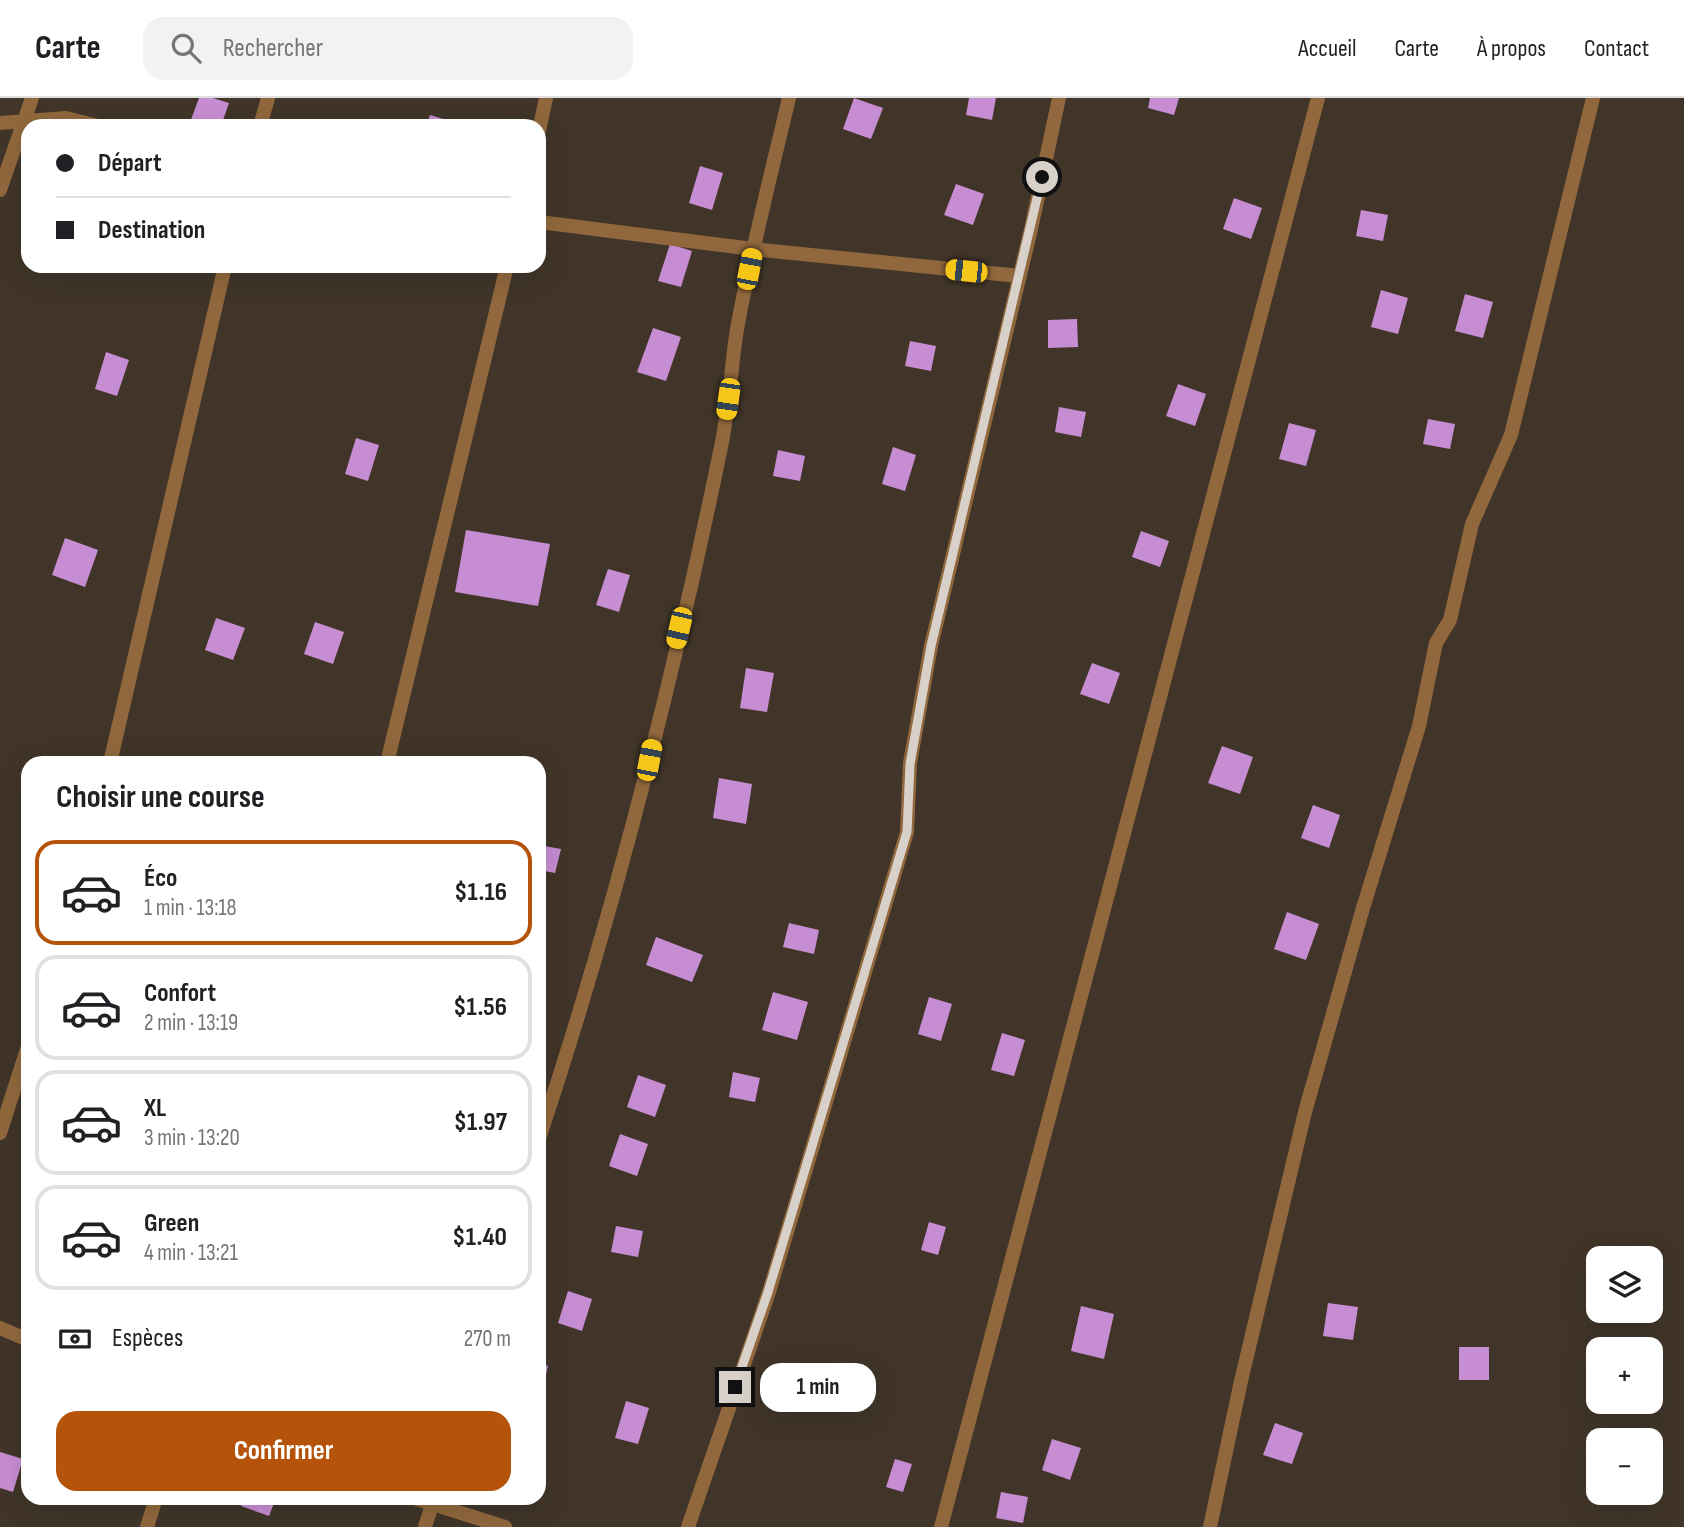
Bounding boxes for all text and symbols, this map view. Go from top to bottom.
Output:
search box [143,17,633,80]
text: Carte [35,28,101,68]
icon: search [167,29,205,67]
text: Rechercher [223,33,323,64]
text: Accueil [1298,34,1357,63]
text: Carte [1395,34,1439,63]
text: À propos [1477,34,1546,63]
text: Contact [1584,34,1649,63]
text: Départ [98,148,161,179]
route start [1026,161,1058,193]
text: Destination [98,215,205,246]
car [735,246,764,292]
car [945,258,988,284]
car [715,377,742,421]
car [665,605,694,651]
car [635,737,664,783]
text: Choisir une course [56,778,265,817]
icon: car [60,861,123,924]
text: Éco [144,863,177,894]
text: $1.16 [454,877,507,908]
text: 1 min · 13:18 [144,894,237,922]
icon: car [60,976,123,1039]
text: Confort [144,978,216,1009]
text: $1.56 [453,992,507,1023]
text: 2 min · 13:19 [144,1009,238,1037]
icon: car [60,1091,123,1154]
text: XL [144,1093,166,1124]
text: $1.97 [454,1107,507,1138]
text: 3 min · 13:20 [144,1124,240,1152]
icon: car [60,1206,123,1269]
text: Green [144,1208,199,1239]
text: $1.40 [452,1222,507,1253]
text: 4 min · 13:21 [144,1239,238,1267]
map controls [1586,1246,1663,1505]
button: layers [1586,1246,1663,1323]
icon: cash [56,1320,94,1358]
text: Espèces [112,1323,183,1354]
text: 270 m [464,1325,511,1353]
button: + [1586,1337,1663,1414]
callout: 1 min [760,1362,875,1412]
route end [719,1371,751,1403]
text: 1 min [797,1373,839,1401]
button: Confirmer [56,1411,511,1491]
button: − [1586,1428,1663,1505]

